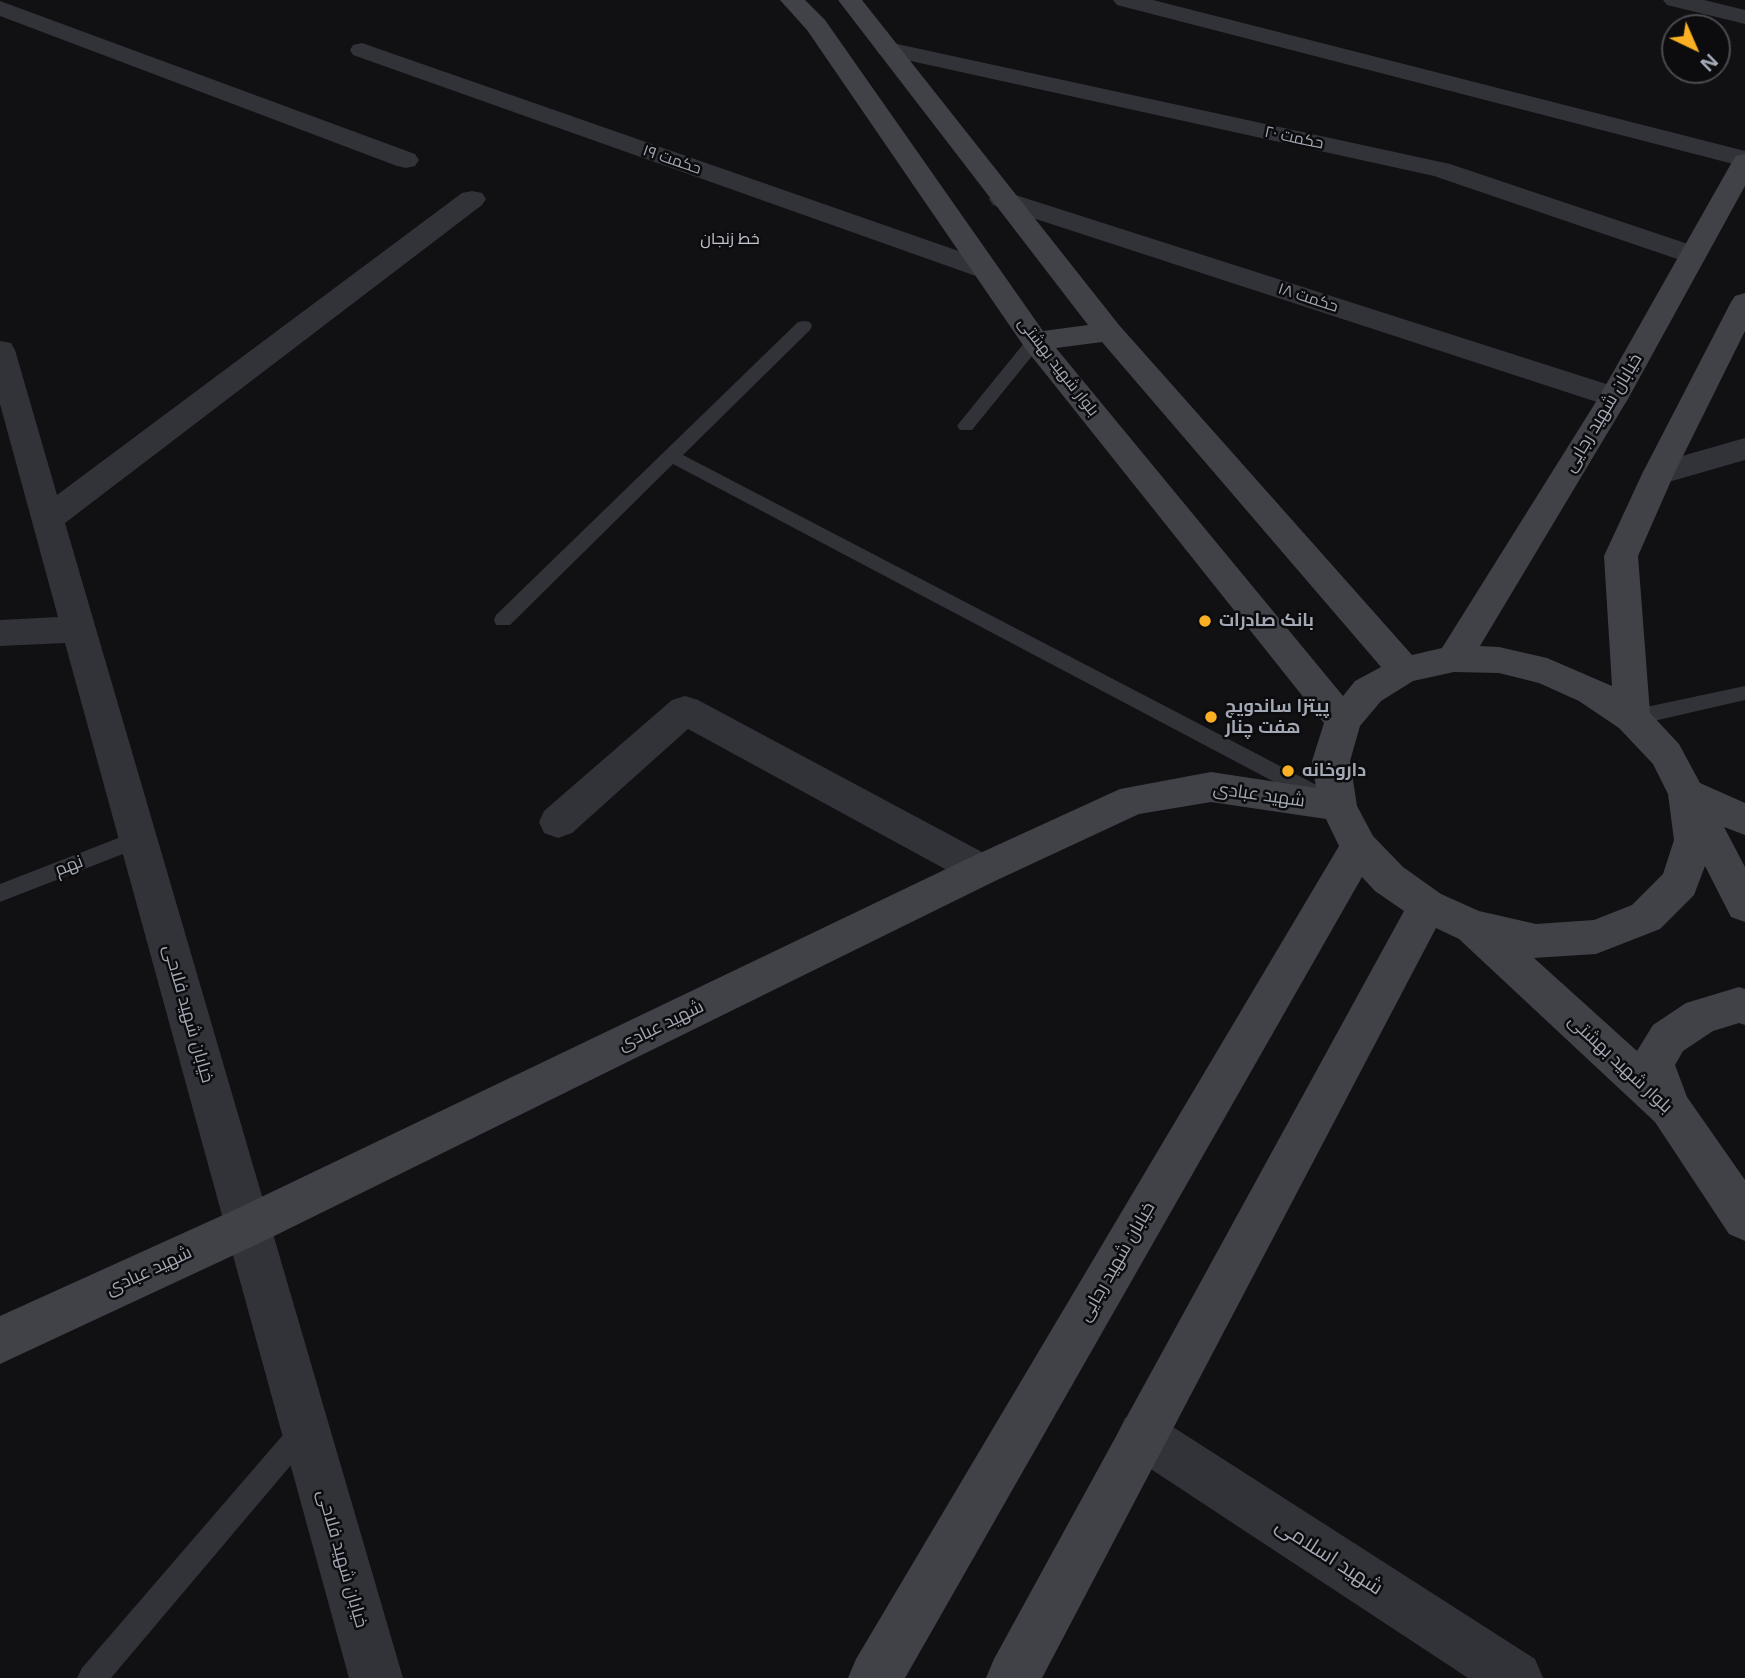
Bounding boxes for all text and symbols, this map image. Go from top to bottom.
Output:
north arrow [1661,14,1731,84]
text: N [1695,48,1724,77]
street label: حکمت ۲۰ [1263,122,1325,154]
street label: حکمت ۱۹ [640,141,704,179]
district label: خط زنجان [700,229,760,249]
street label: حکمت ۱۸ [1275,279,1341,317]
street label: بلوار شهید بهشتی [1014,314,1102,420]
street label: خیابان شهید رجایی [1559,350,1647,476]
place label: بانک صادرات [1219,610,1314,632]
marker: بانک صادرات [1197,613,1213,629]
place label: پیتزا ساندویچ هفت چنار [1225,696,1329,738]
marker: پیتزا ساندویچ هفت چنار [1203,709,1219,725]
place label: داروخانه [1302,760,1366,782]
marker: داروخانه [1280,763,1296,779]
street label: شهید عبادی [1212,778,1306,812]
street label: نهم [52,851,86,881]
street label: خیابان شهید فلاحی [158,942,218,1086]
street label: شهید عبادی [615,996,707,1056]
street label: بلوار شهید بهشتی [1563,1010,1677,1118]
street label: خیابان شهید رجایی [1074,1198,1160,1326]
street label: شهید عبادی [103,1242,195,1300]
street label: خیابان شهید فلاحی [312,1487,372,1631]
street label: شهید اسلامی [1270,1513,1388,1601]

